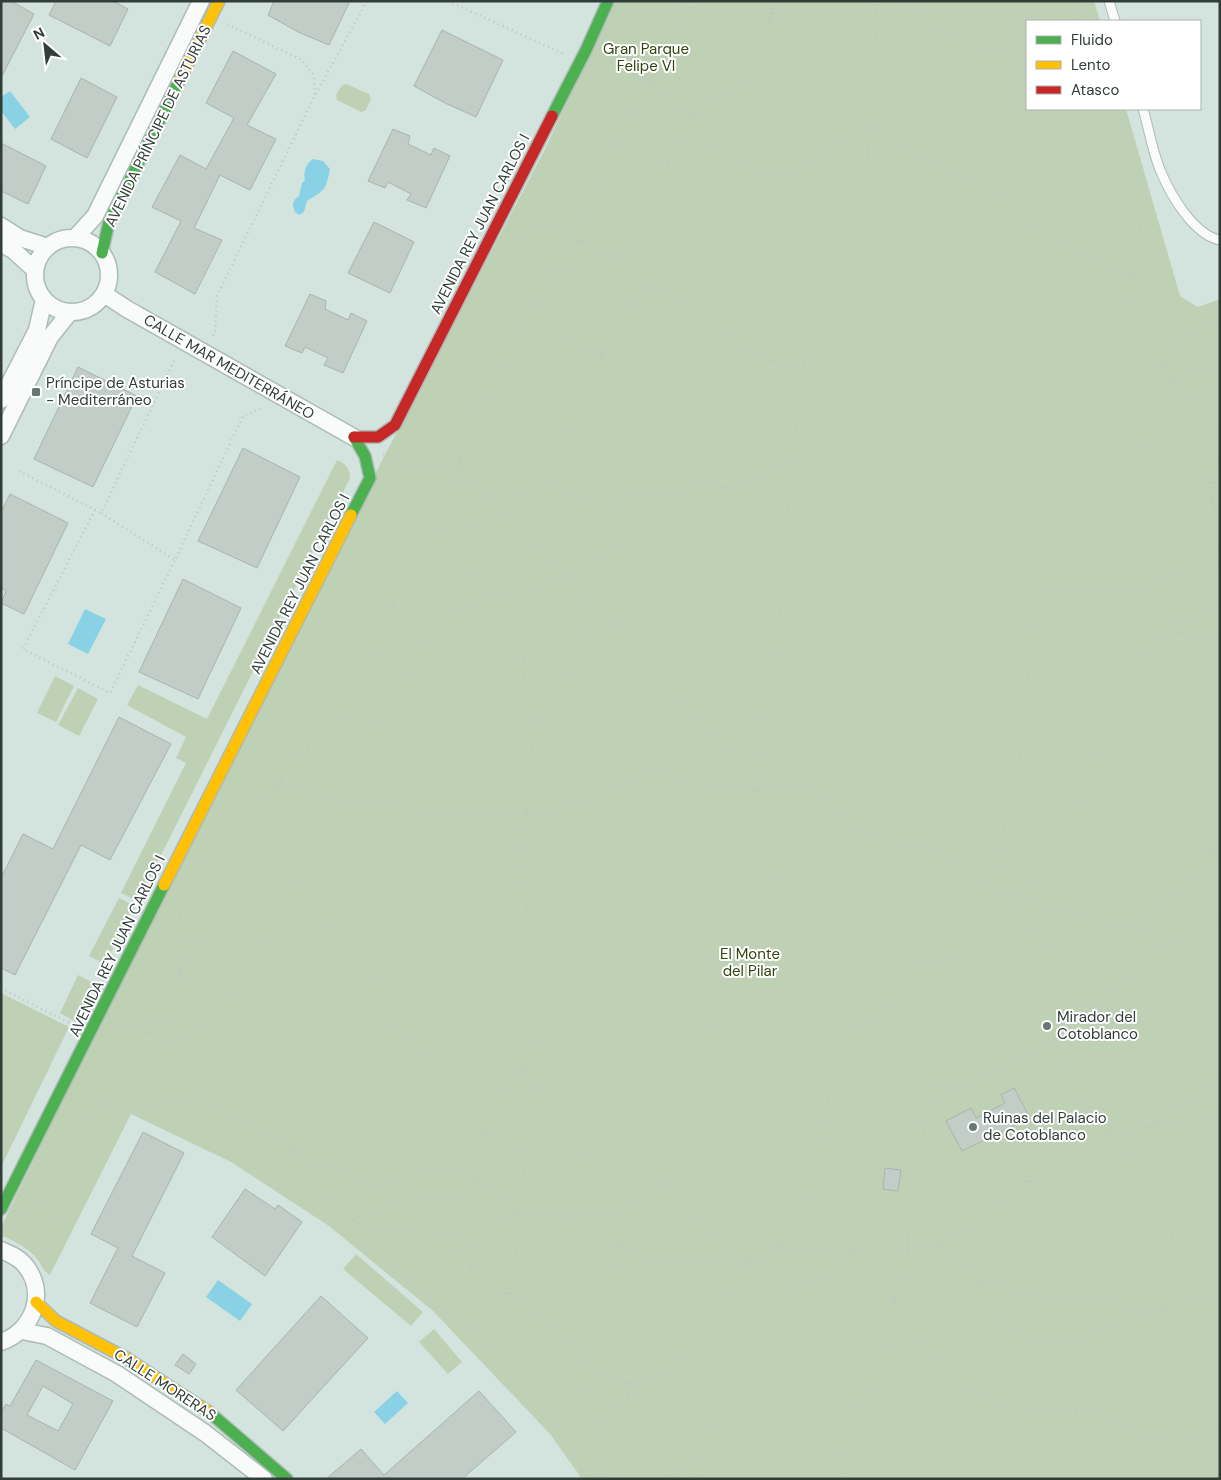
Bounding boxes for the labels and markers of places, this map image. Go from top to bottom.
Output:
place label: Príncipe de Asturias - Mediterráneo [46,373,185,410]
marker: Príncipe de Asturias - Mediterráneo [30,386,42,398]
place label: Mirador del Cotoblanco [1057,1007,1138,1044]
marker: Mirador del Cotoblanco [1041,1020,1053,1032]
place label: Ruinas del Palacio de Cotoblanco [983,1108,1107,1145]
marker: Ruinas del Palacio de Cotoblanco [967,1121,979,1133]

